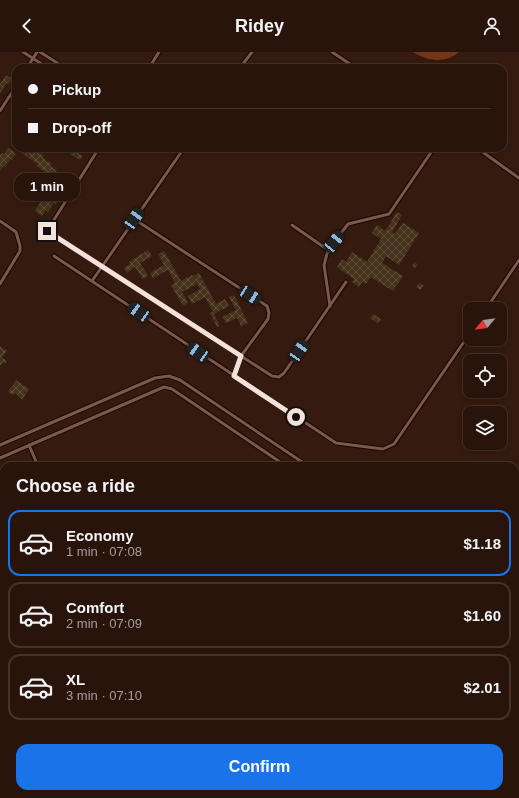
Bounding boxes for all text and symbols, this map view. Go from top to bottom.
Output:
icon: back [16,15,38,37]
icon: person [481,15,503,37]
text: Ridey [235,16,284,36]
text: Pickup [52,81,101,98]
text: Drop-off [52,119,111,136]
callout: 1 min [14,173,80,201]
text: 1 min [30,179,64,194]
car [122,206,146,232]
route end [38,222,56,240]
car [322,229,346,255]
car [237,283,263,307]
car [126,300,152,324]
north arrow [463,302,507,346]
map controls [463,302,507,450]
car [287,338,311,364]
car [185,340,211,364]
button: locate [463,354,507,398]
button: layers [463,406,507,450]
route start [287,408,305,426]
text: Choose a ride [16,476,135,496]
icon: car [18,525,54,561]
text: Economy [66,527,134,544]
text: $1.18 [463,535,501,552]
text: 1 min · 07:08 [66,544,142,559]
icon: car [18,597,54,633]
text: Comfort [66,599,124,616]
text: $1.60 [463,607,501,624]
text: 2 min · 07:09 [66,616,142,631]
icon: car [18,669,54,705]
text: XL [66,671,85,688]
text: $2.01 [463,679,501,696]
text: 3 min · 07:10 [66,688,142,703]
button: Confirm [16,744,503,790]

